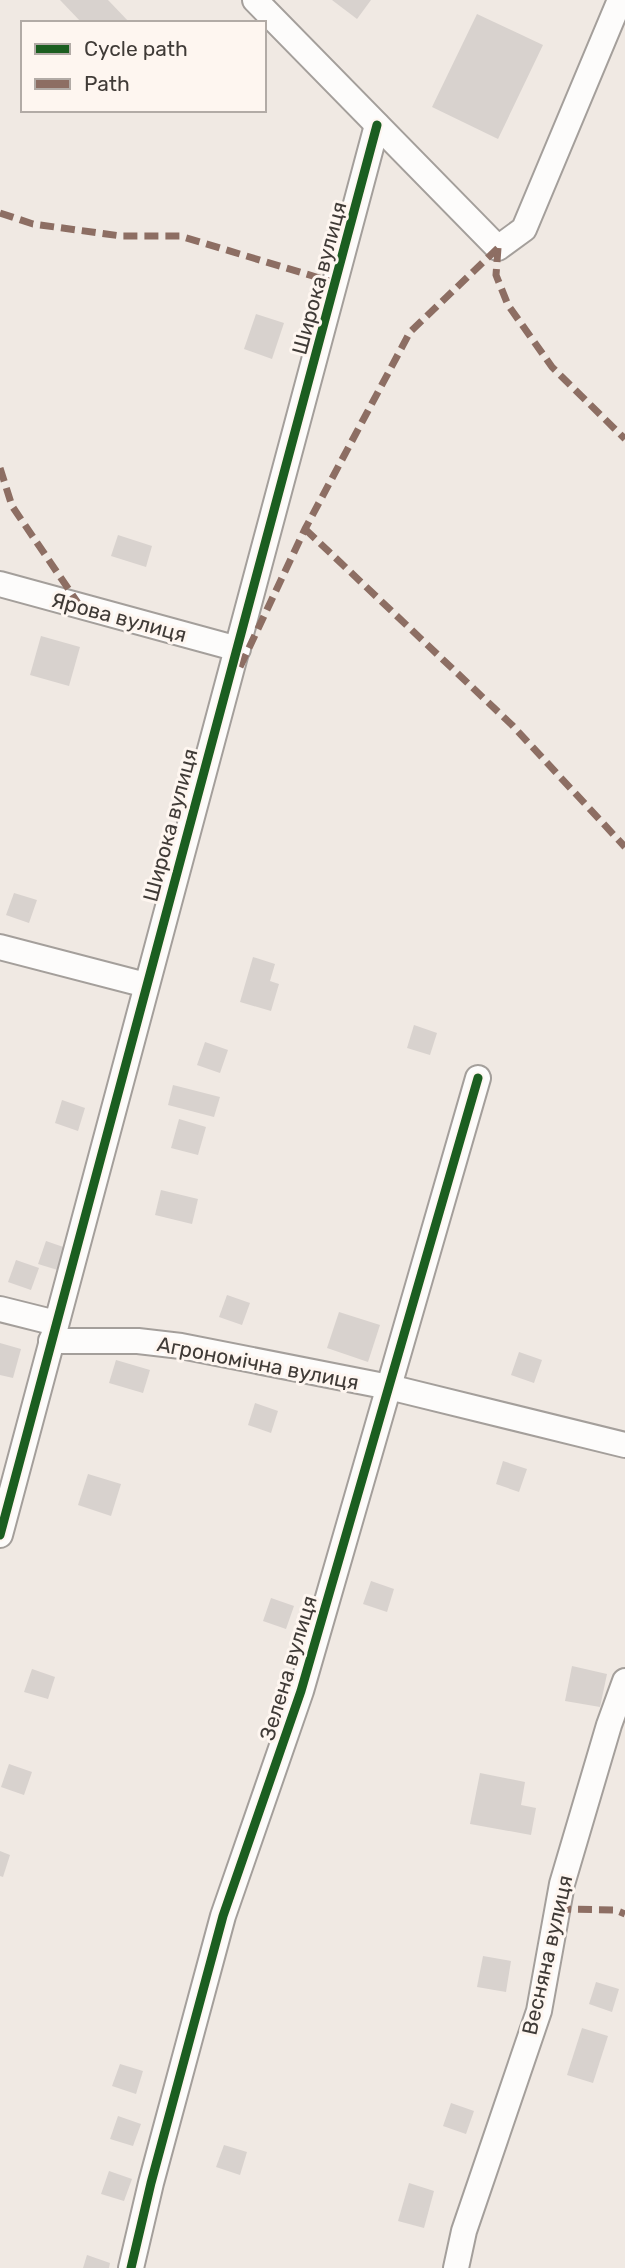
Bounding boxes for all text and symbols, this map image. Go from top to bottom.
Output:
legend [21,21,266,112]
text: Cycle path [84,36,188,61]
text: Path [84,71,130,96]
street label: Широка вулиця [287,199,351,357]
street label: Ярова вулиця [49,587,189,647]
street label: Широка вулиця [138,746,202,904]
street label: Агрономічна вулиця [155,1331,361,1395]
street label: Зелена вулиця [254,1593,322,1743]
street label: Весняна вулиця [516,1873,578,2037]

